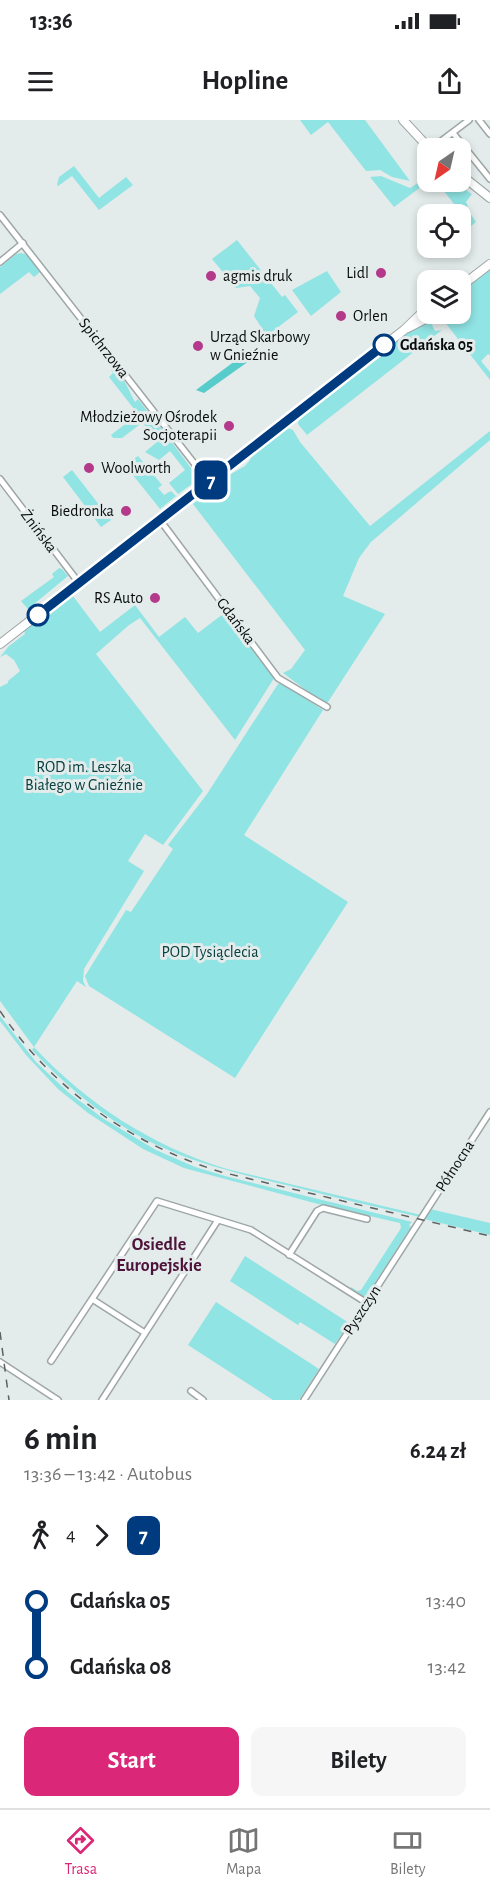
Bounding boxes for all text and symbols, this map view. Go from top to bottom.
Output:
text: 13:36 [30,10,73,32]
icon: menu [24,65,57,98]
icon: share [433,65,466,98]
text: Hopline [202,67,288,94]
north arrow [417,138,471,192]
map controls [417,138,471,324]
button: locate [417,204,471,258]
place label: Lidl [346,265,369,281]
marker: Lidl [374,266,388,280]
place label: agmis druk [223,268,293,284]
marker: agmis druk [204,269,218,283]
button: layers [417,270,471,324]
place label: Orlen [353,308,388,324]
marker: Orlen [334,309,348,323]
street label: Spichrzowa [76,315,132,381]
place label: Urząd Skarbowy w Gnieźnie [210,329,310,363]
marker: Gdańska 05 [373,334,395,356]
place label: Gdańska 05 [400,337,473,353]
marker: Urząd Skarbowy w Gnieźnie [191,339,205,353]
place label: Młodzieżowy Ośrodek Socjoterapii [80,409,218,444]
marker: Młodzieżowy Ośrodek Socjoterapii [222,419,236,433]
place label: Woolworth [101,460,171,476]
line badge: 7 [192,460,230,500]
marker: Woolworth [82,461,96,475]
text: 7 [206,470,216,491]
place label: Biedronka [50,503,114,519]
marker: Biedronka [119,504,133,518]
street label: Żnińska [18,505,62,555]
place label: RS Auto [94,590,143,606]
marker: RS Auto [148,591,162,605]
street label: Gdańska [214,595,258,647]
unlabelled marker [27,604,49,626]
park label: ROD im. Leszka Białego w Gnieźnie [25,759,143,793]
park label: POD Tysiąclecia [161,944,259,961]
street label: Północna [433,1138,477,1194]
district label: Osiedle Europejskie [116,1236,202,1275]
street label: Pyszczyn [340,1282,385,1338]
text: 6 min [24,1423,98,1456]
text: 6.24 zł [410,1440,466,1462]
text: 13:36 – 13:42 · Autobus [24,1464,192,1484]
icon: walk [24,1519,57,1552]
icon: forward [85,1519,118,1552]
text: 4 [66,1525,76,1545]
text: 7 [139,1525,148,1546]
text: Gdańska 05 [70,1590,170,1612]
text: 13:40 [426,1591,466,1611]
text: Gdańska 08 [70,1656,172,1678]
text: 13:42 [428,1657,466,1677]
button: Start [24,1727,239,1796]
button: Bilety [251,1727,466,1796]
tab: Trasa [64,1824,97,1879]
tab: Mapa [226,1824,261,1879]
tab: Bilety [390,1824,426,1879]

